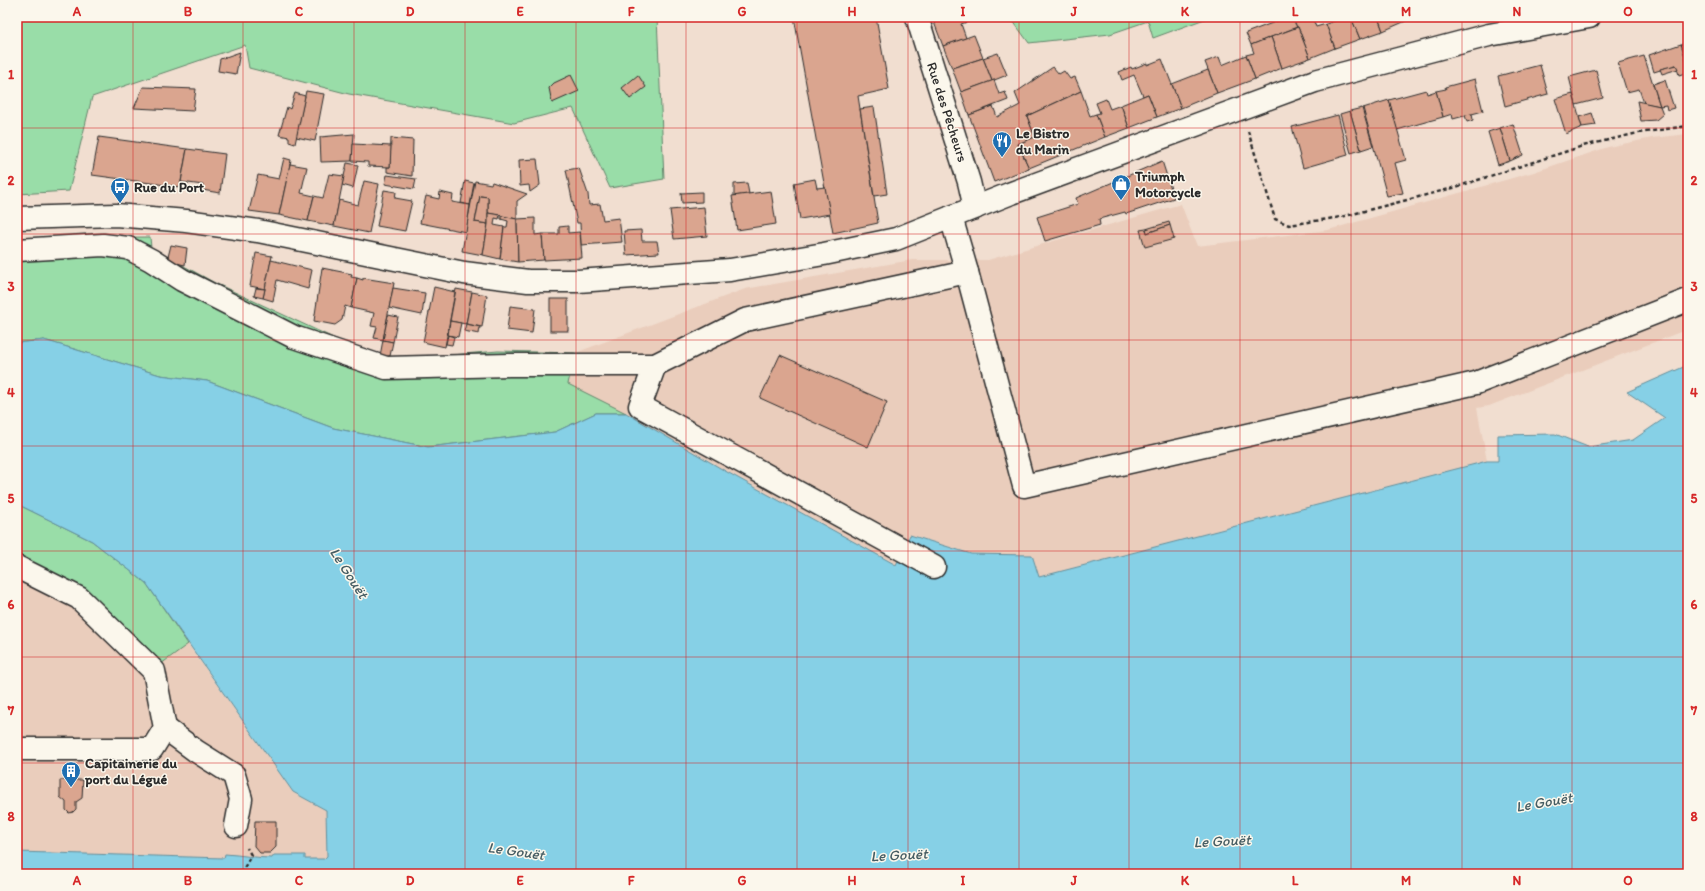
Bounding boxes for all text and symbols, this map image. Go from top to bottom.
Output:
text: A [72,4,82,19]
text: B [184,4,193,19]
text: C [295,4,304,19]
text: D [406,4,415,19]
text: E [516,4,524,19]
text: F [628,4,635,19]
text: G [738,4,747,19]
text: H [848,4,857,19]
text: I [961,4,966,19]
text: J [1070,4,1078,19]
text: K [1181,4,1190,19]
text: L [1292,4,1299,19]
text: M [1401,4,1411,19]
text: N [1513,4,1522,19]
text: O [1623,4,1633,19]
street label: Rue des Pêcheurs [923,60,971,164]
text: 1 [8,67,14,82]
text: 1 [1691,67,1697,82]
place label: Le Bistro du Marin [1016,125,1069,158]
restaurant icon: Le Bistro du Marin [991,130,1013,158]
place label: Triumph Motorcycle [1134,168,1201,201]
text: 2 [8,173,15,188]
shop icon: Triumph Motorcycle [1110,173,1132,201]
text: 2 [1691,173,1698,188]
bus stop icon: Rue du Port [109,176,131,204]
place label: Rue du Port [134,179,205,196]
text: 3 [7,279,15,294]
text: 3 [1690,279,1698,294]
text: 4 [7,385,15,400]
text: 4 [1690,385,1698,400]
text: 5 [8,491,15,506]
text: 5 [1691,491,1698,506]
water label: Le Gouët [326,544,373,603]
text: 6 [8,597,15,612]
text: 6 [1691,597,1698,612]
text: 7 [7,703,15,718]
text: 7 [1690,703,1698,718]
place label: Capitainerie du port du Légué [84,755,177,788]
building icon: Capitainerie du port du Légué [60,760,82,788]
water label: Le Gouët [1514,788,1575,816]
text: 8 [7,809,15,824]
text: 8 [1690,809,1698,824]
water label: Le Gouët [1193,830,1252,851]
water label: Le Gouët [486,838,547,864]
water label: Le Gouët [870,844,929,865]
text: A [72,873,82,888]
text: B [184,873,193,888]
text: C [295,873,304,888]
text: D [406,873,415,888]
text: E [516,873,524,888]
text: F [628,873,635,888]
text: G [738,873,747,888]
text: H [848,873,857,888]
text: I [961,873,966,888]
text: J [1070,873,1078,888]
text: K [1181,873,1190,888]
text: L [1292,873,1299,888]
text: M [1401,873,1411,888]
text: N [1513,873,1522,888]
text: O [1623,873,1633,888]

